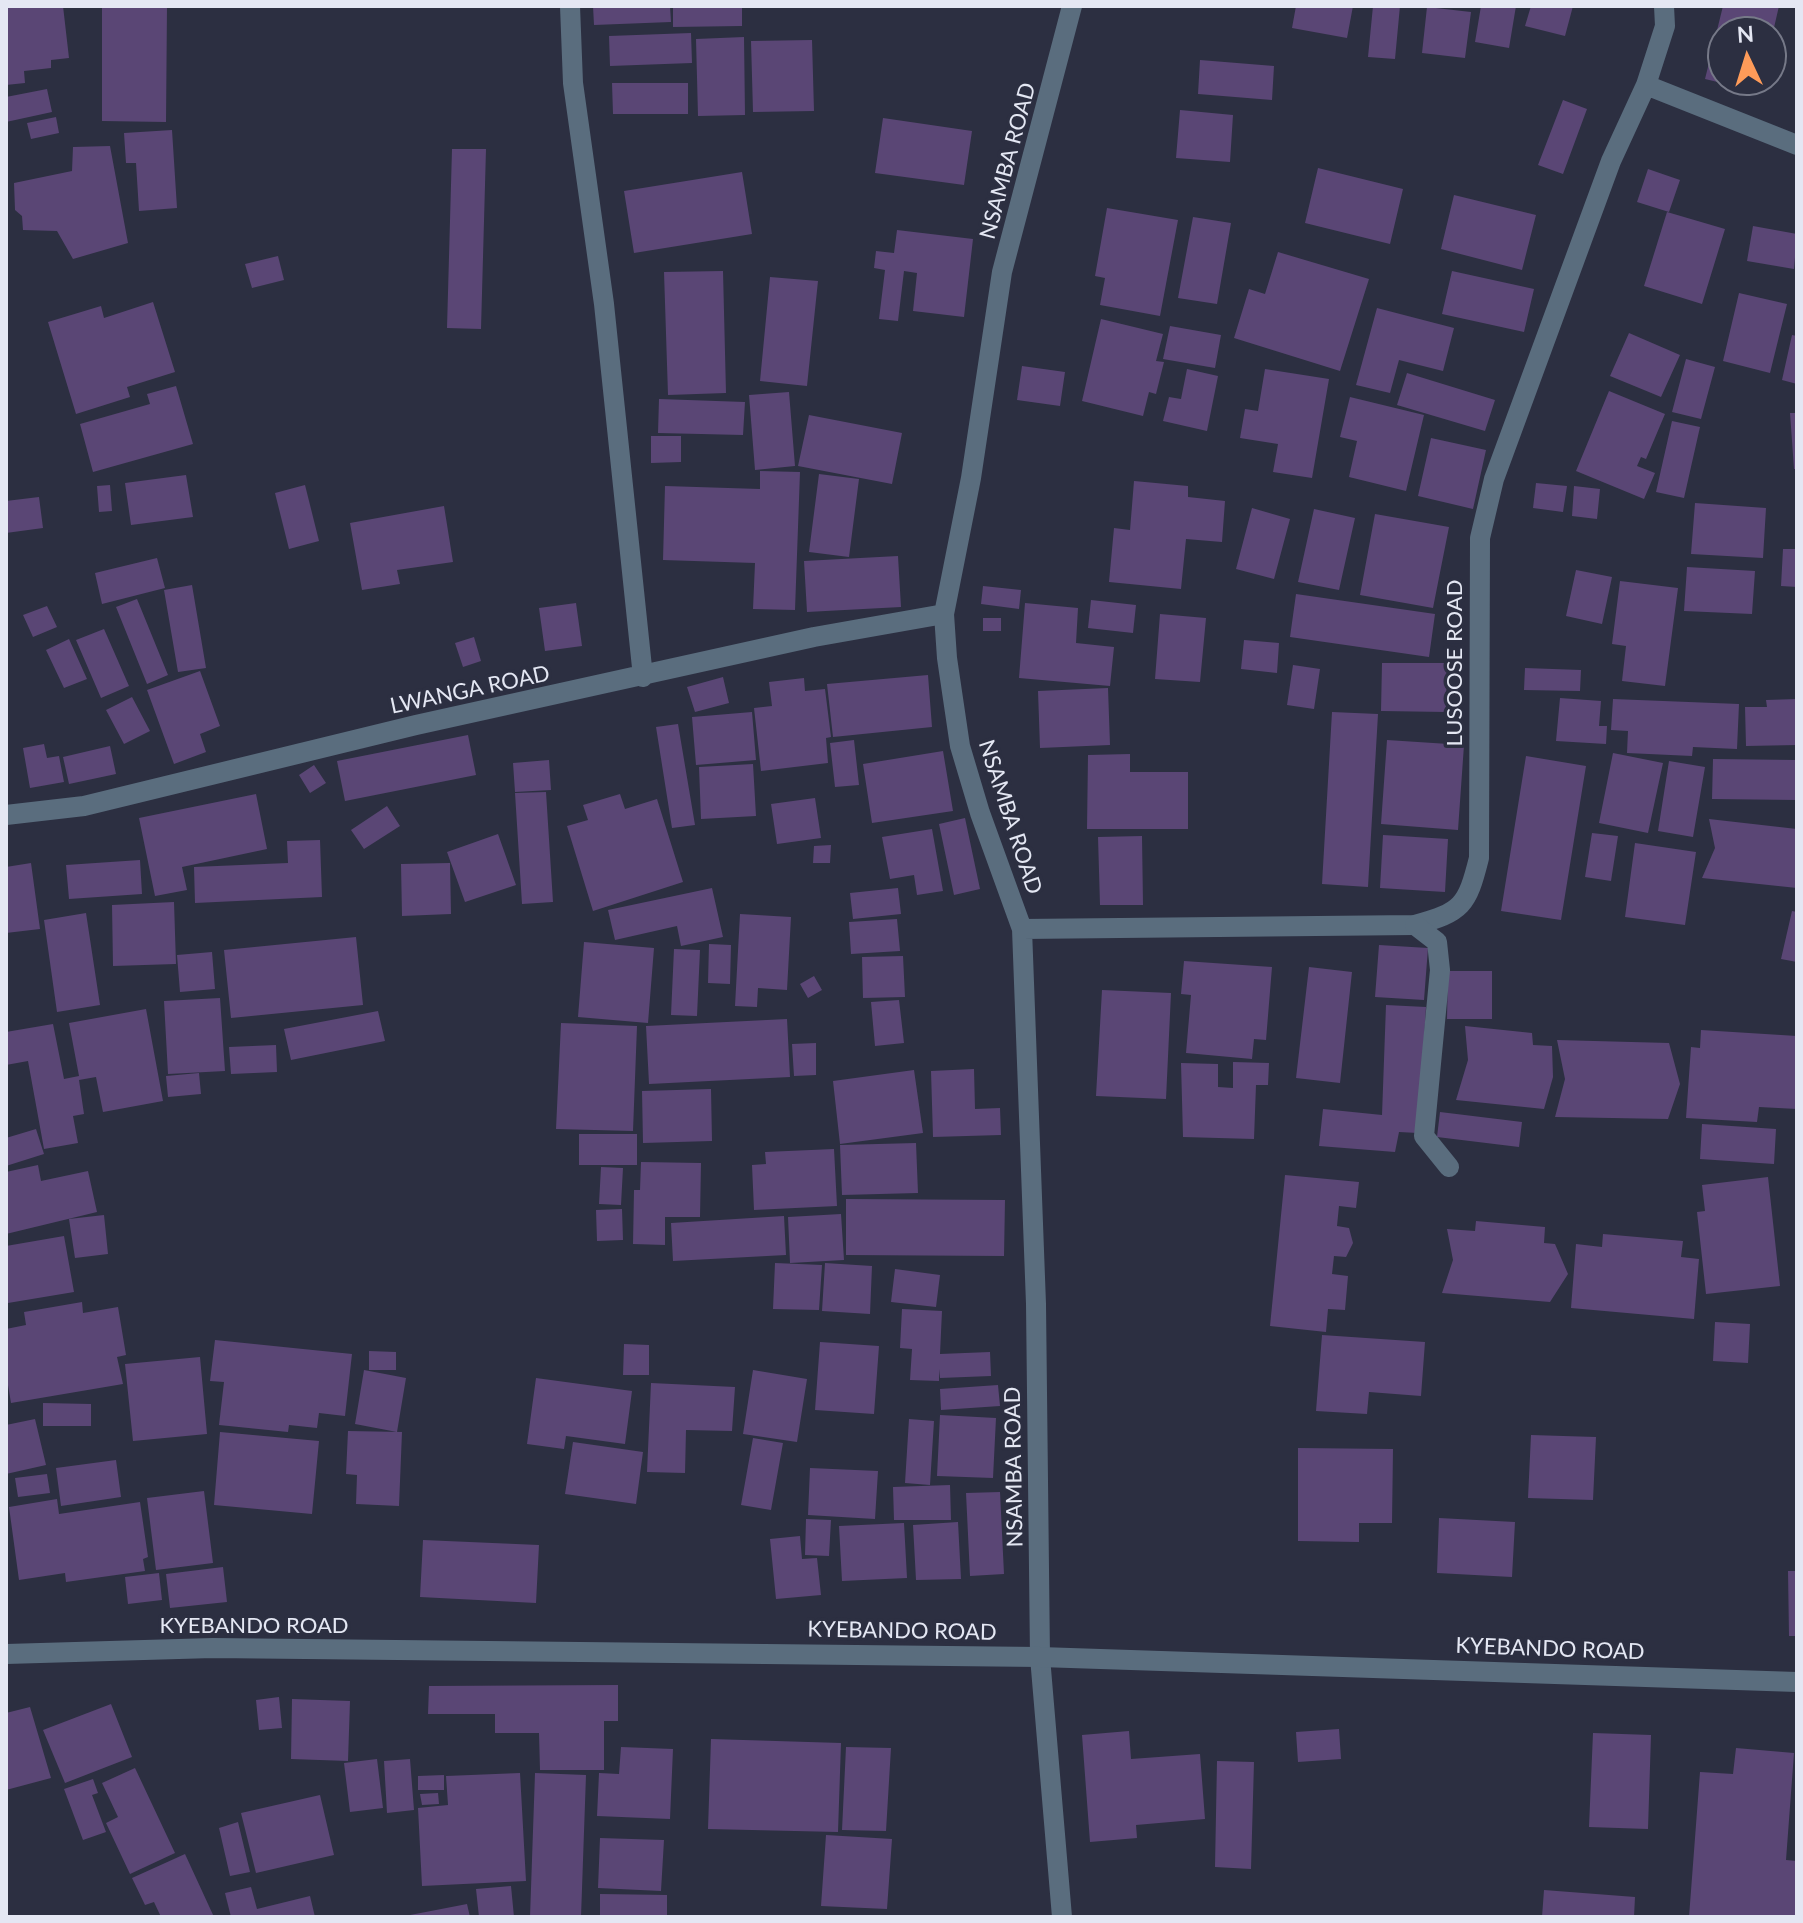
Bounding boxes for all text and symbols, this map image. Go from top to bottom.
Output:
north arrow [1707,16,1787,96]
text: N [1736,19,1755,48]
street label: NSAMBA ROAD [974,80,1042,242]
street label: LUSOOSE ROAD [1442,580,1468,746]
street label: LWANGA ROAD [388,660,552,720]
street label: NSAMBA ROAD [973,736,1047,898]
street label: NSAMBA ROAD [999,1386,1029,1548]
street label: KYEBANDO ROAD [159,1613,349,1639]
street label: KYEBANDO ROAD [807,1616,997,1646]
street label: KYEBANDO ROAD [1455,1633,1645,1665]

